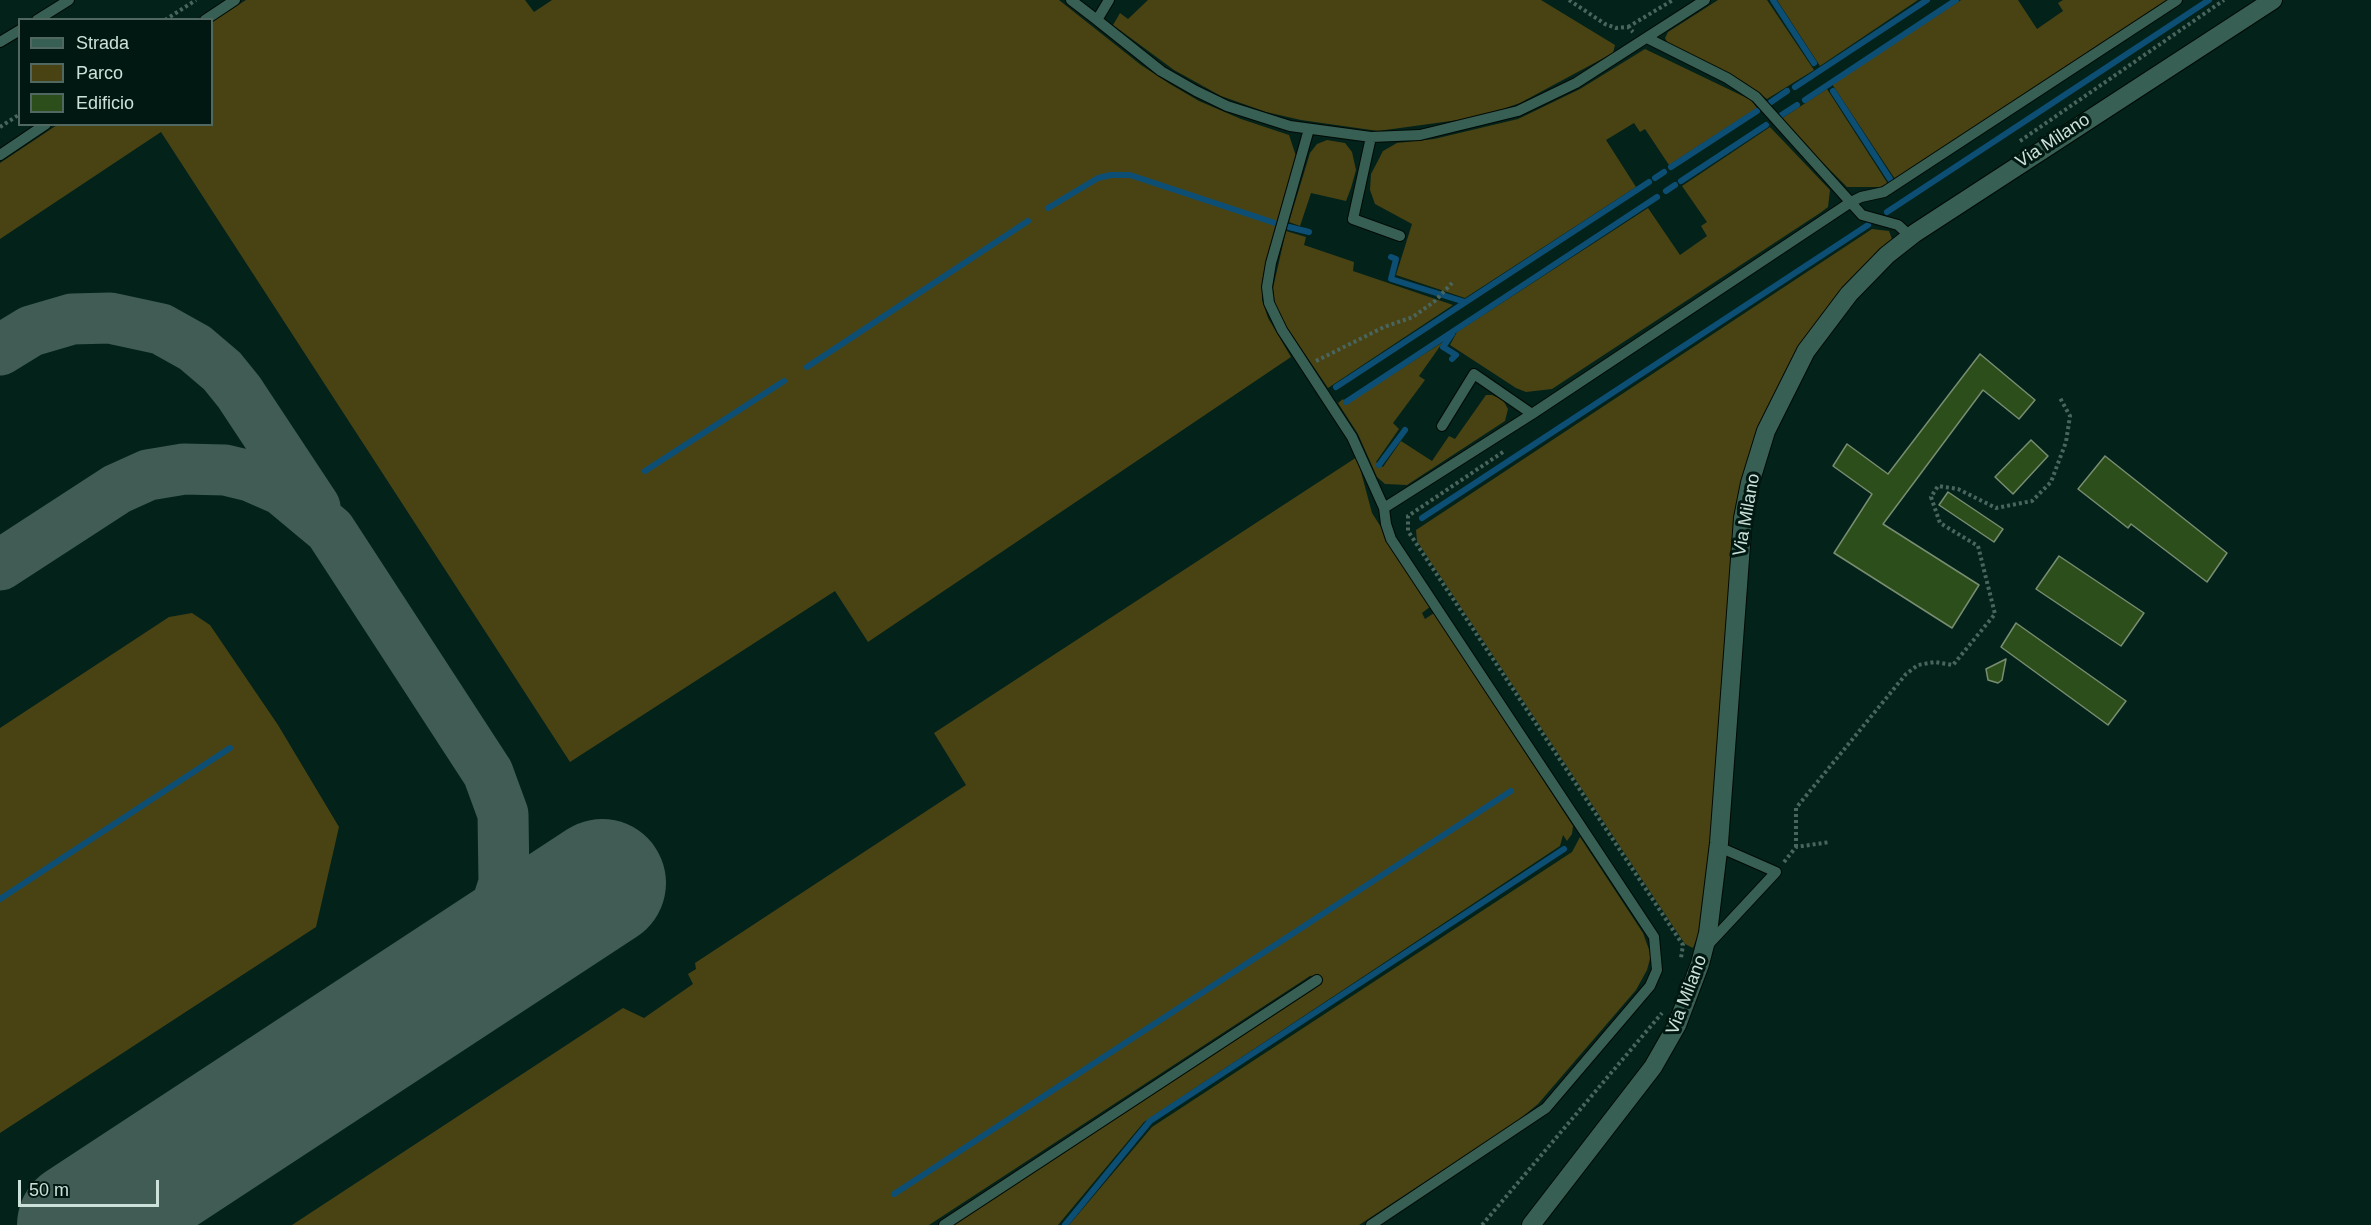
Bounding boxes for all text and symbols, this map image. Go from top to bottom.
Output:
legend [18,18,213,126]
text: Strada [76,33,129,53]
text: Parco [76,63,123,83]
text: Edificio [76,93,134,113]
street label: Via Milano [2012,109,2094,173]
street label: Via Milano [1729,472,1765,558]
street label: Via Milano [1662,952,1712,1038]
scale bar [21,1168,162,1206]
text: 50 m [29,1180,69,1200]

